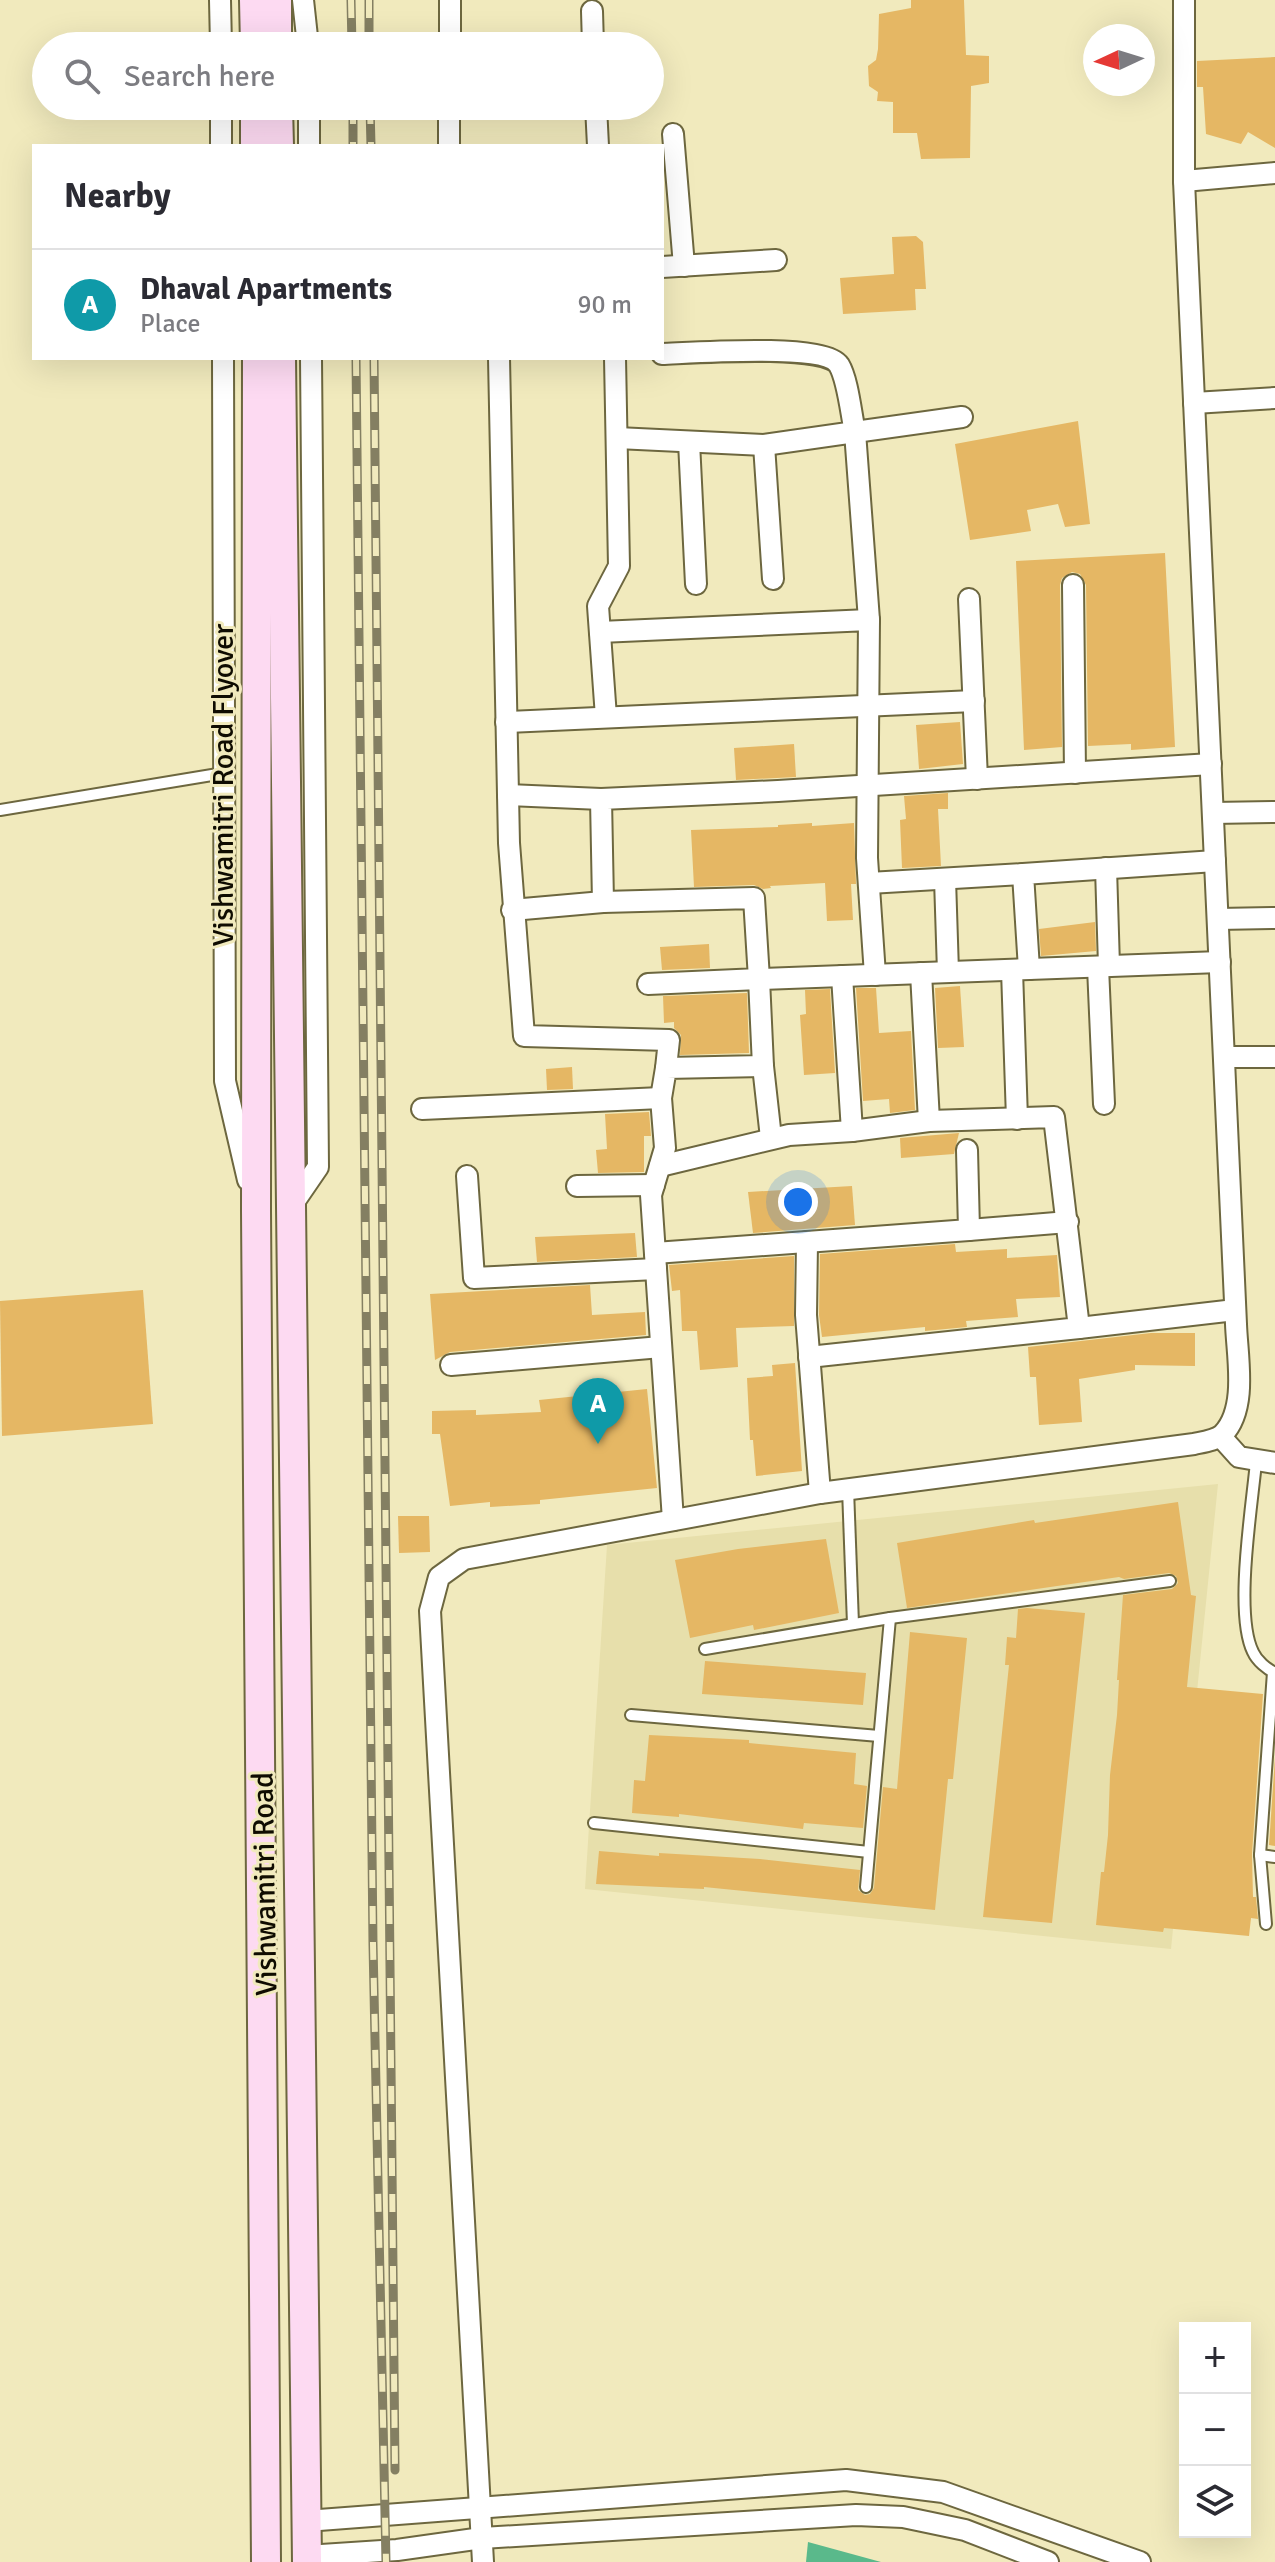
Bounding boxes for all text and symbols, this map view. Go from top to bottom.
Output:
north arrow [1083,24,1155,96]
search box [32,32,664,120]
icon: search [60,54,104,98]
text: Search here [124,58,275,95]
text: Nearby [64,175,171,217]
text: Dhaval Apartments [140,271,392,308]
text: A [82,289,98,321]
text: 90 m [577,289,632,321]
text: Place [140,308,201,340]
street label: Vishwamitri Road Flyover [205,624,242,946]
your location [778,1182,818,1222]
pin: A [572,1378,624,1444]
street label: Vishwamitri Road [245,1772,285,1996]
map controls [1179,2322,1251,2538]
button: + [1179,2322,1251,2394]
button: − [1179,2394,1251,2466]
button: layers [1179,2466,1251,2538]

